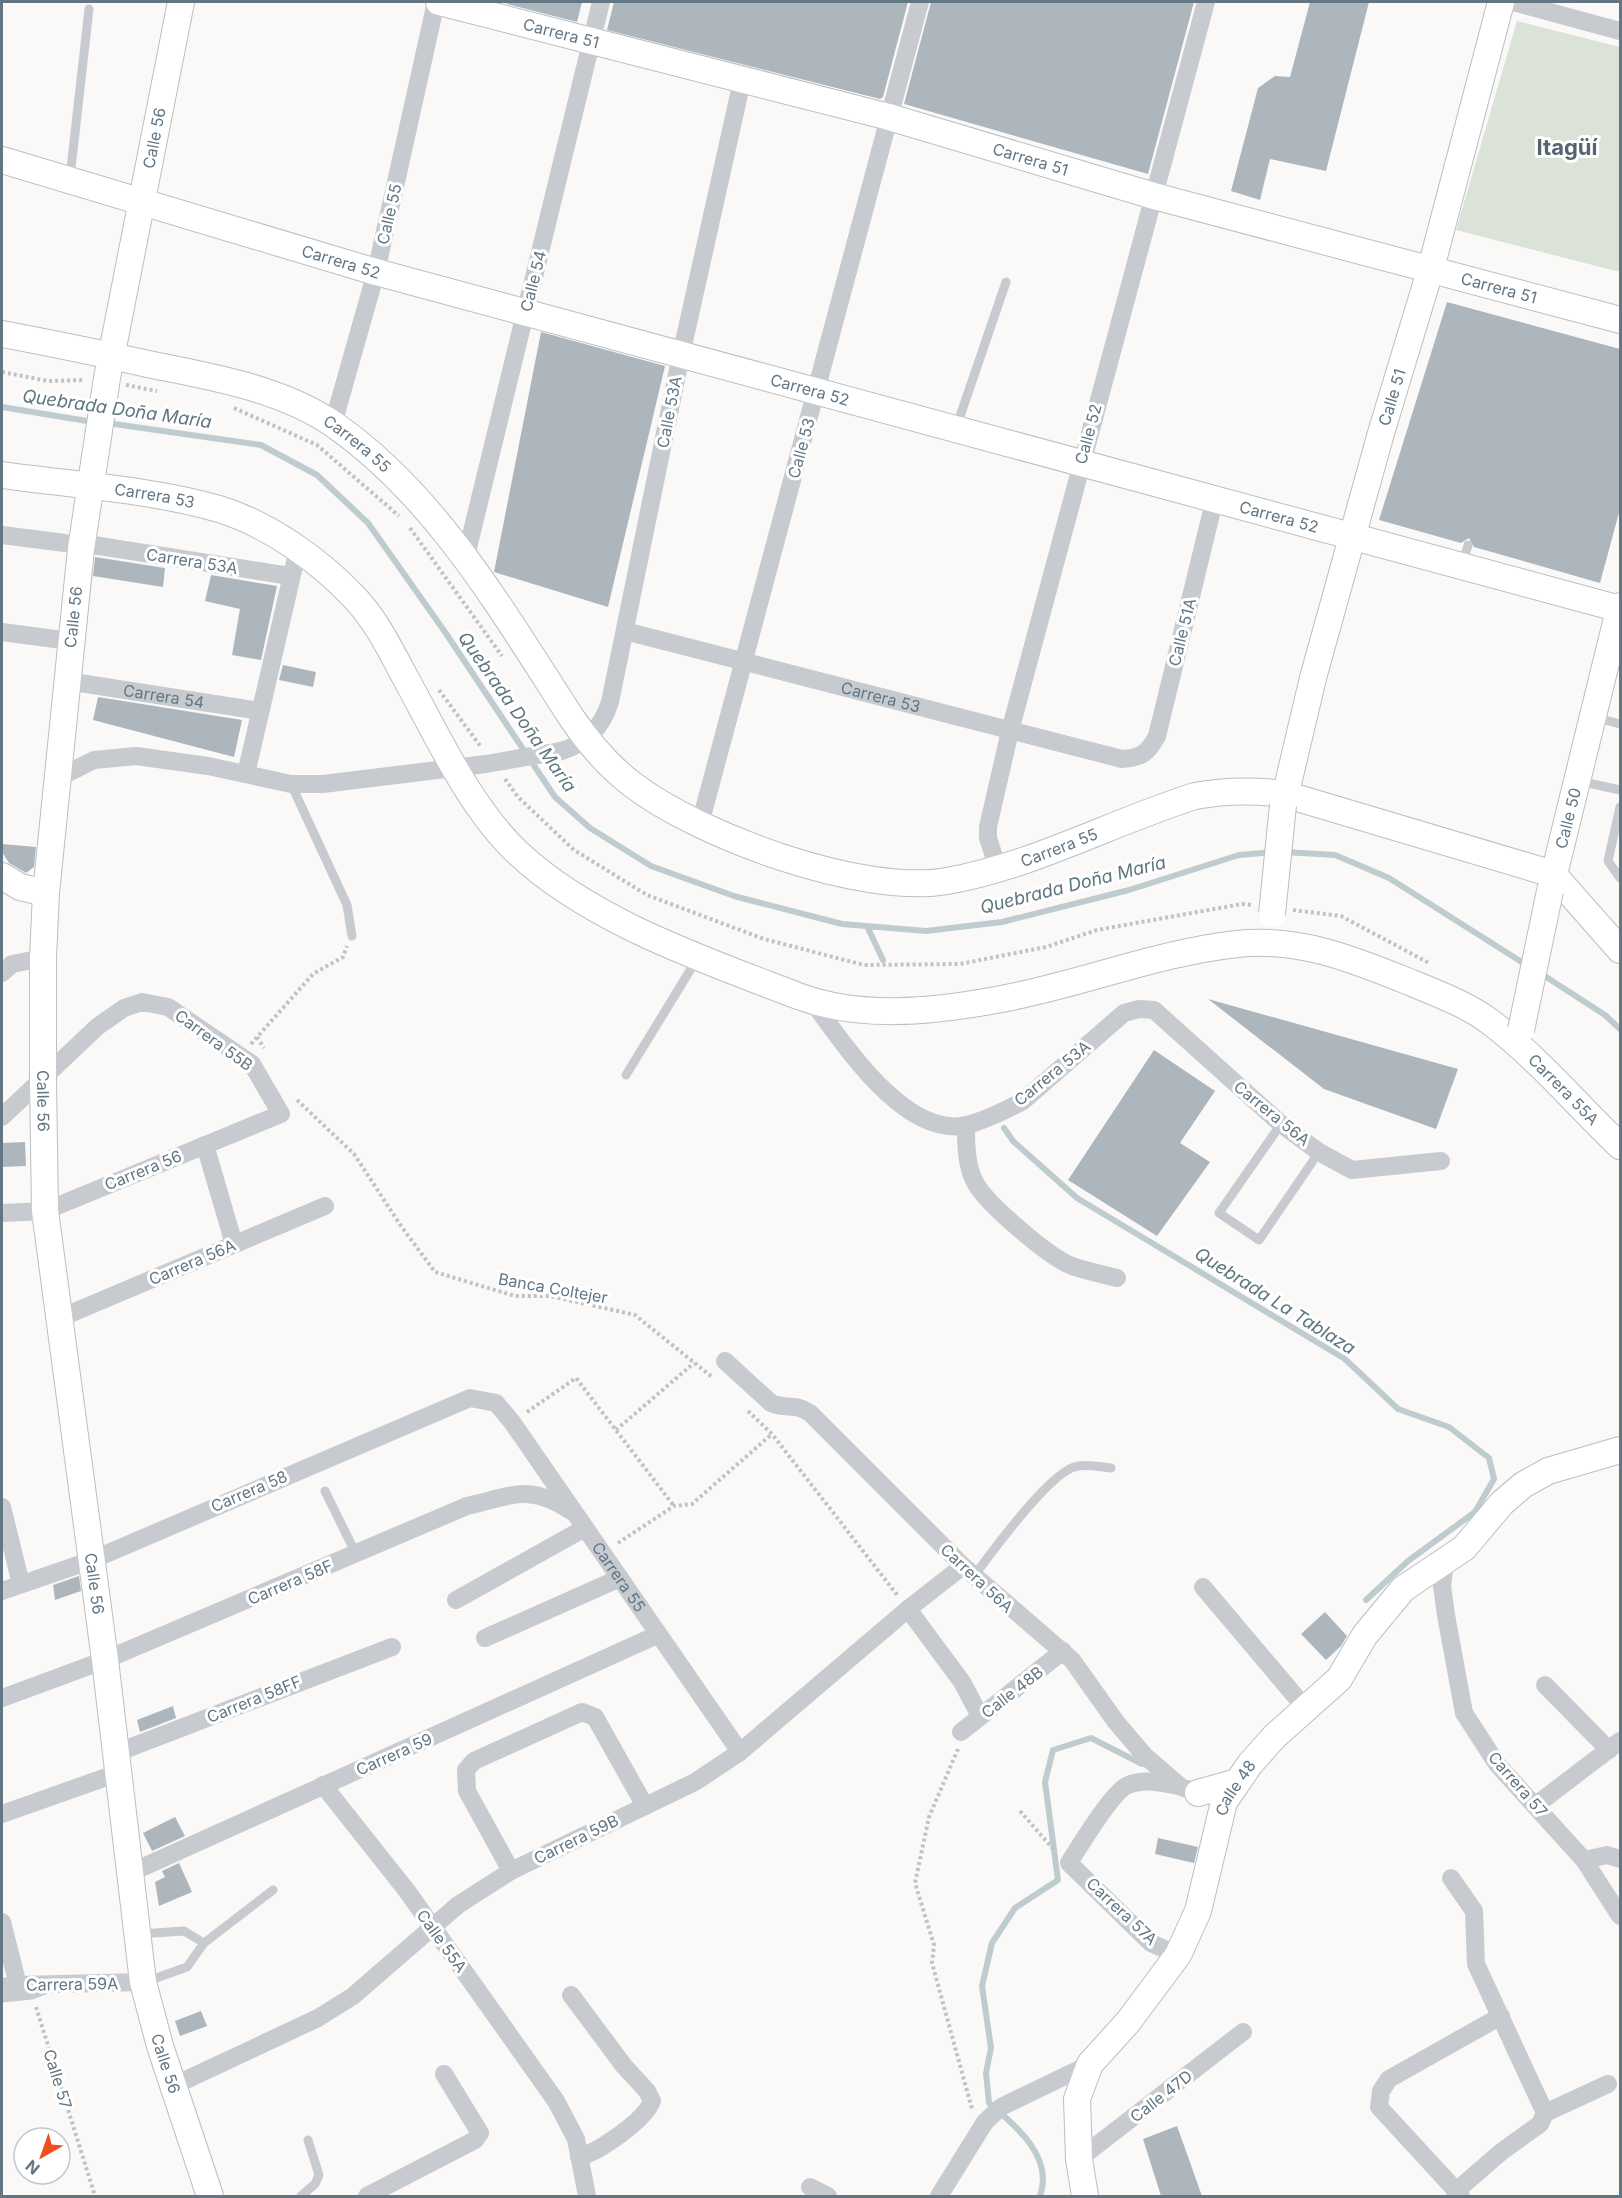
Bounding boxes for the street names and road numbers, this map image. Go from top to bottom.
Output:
street label: Carrera 51 [521,14,601,53]
street label: Calle 56 [138,106,170,170]
street label: Carrera 51 [990,138,1071,180]
street label: Calle 55 [372,182,406,246]
street label: Carrera 52 [299,240,383,283]
street label: Calle 54 [516,248,550,314]
street label: Carrera 51 [1459,268,1539,307]
street label: Calle 51 [1374,366,1410,428]
street label: Carrera 52 [768,369,852,410]
street label: Calle 53A [652,374,686,450]
street label: Calle 52 [1070,402,1106,466]
street label: Carrera 55 [320,410,395,477]
street label: Calle 53 [783,416,819,480]
street label: Carrera 53 [113,479,197,512]
street label: Carrera 52 [1237,496,1321,537]
street label: Carrera 53A [145,544,239,578]
street label: Calle 56 [60,585,86,649]
street label: Calle 51A [1164,596,1200,668]
street label: Carrera 53 [839,677,922,717]
street label: Carrera 54 [122,680,206,712]
street label: Calle 50 [1551,786,1585,851]
street label: Carrera 55 [1018,823,1101,871]
street label: Carrera 55B [171,1005,257,1075]
street label: Carrera 53A [1010,1036,1094,1110]
street label: Carrera 55A [1524,1050,1603,1129]
street label: Calle 56 [33,1070,54,1132]
street label: Carrera 56A [1230,1076,1314,1150]
street label: Carrera 56 [102,1146,184,1194]
street label: Carrera 56A [146,1235,238,1289]
street label: Banca Coltejer [497,1269,609,1307]
street label: Carrera 58 [208,1466,290,1516]
street label: Carrera 55 [588,1538,650,1616]
street label: Carrera 56A [936,1539,1018,1617]
street label: Calle 56 [81,1552,109,1616]
street label: Carrera 58F [244,1555,336,1609]
street label: Calle 48B [977,1662,1047,1722]
street label: Carrera 58FF [204,1671,304,1727]
street label: Carrera 59 [353,1728,435,1780]
street label: Carrera 57 [1484,1747,1552,1821]
street label: Calle 48 [1211,1756,1260,1818]
street label: Carrera 59B [530,1810,622,1868]
street label: Carrera 57A [1082,1873,1162,1949]
street label: Calle 55A [413,1906,471,1976]
street label: Carrera 59A [26,1973,118,1995]
street label: Calle 56 [147,2031,185,2096]
street label: Calle 57 [40,2047,76,2111]
street label: Calle 47D [1126,2066,1196,2126]

